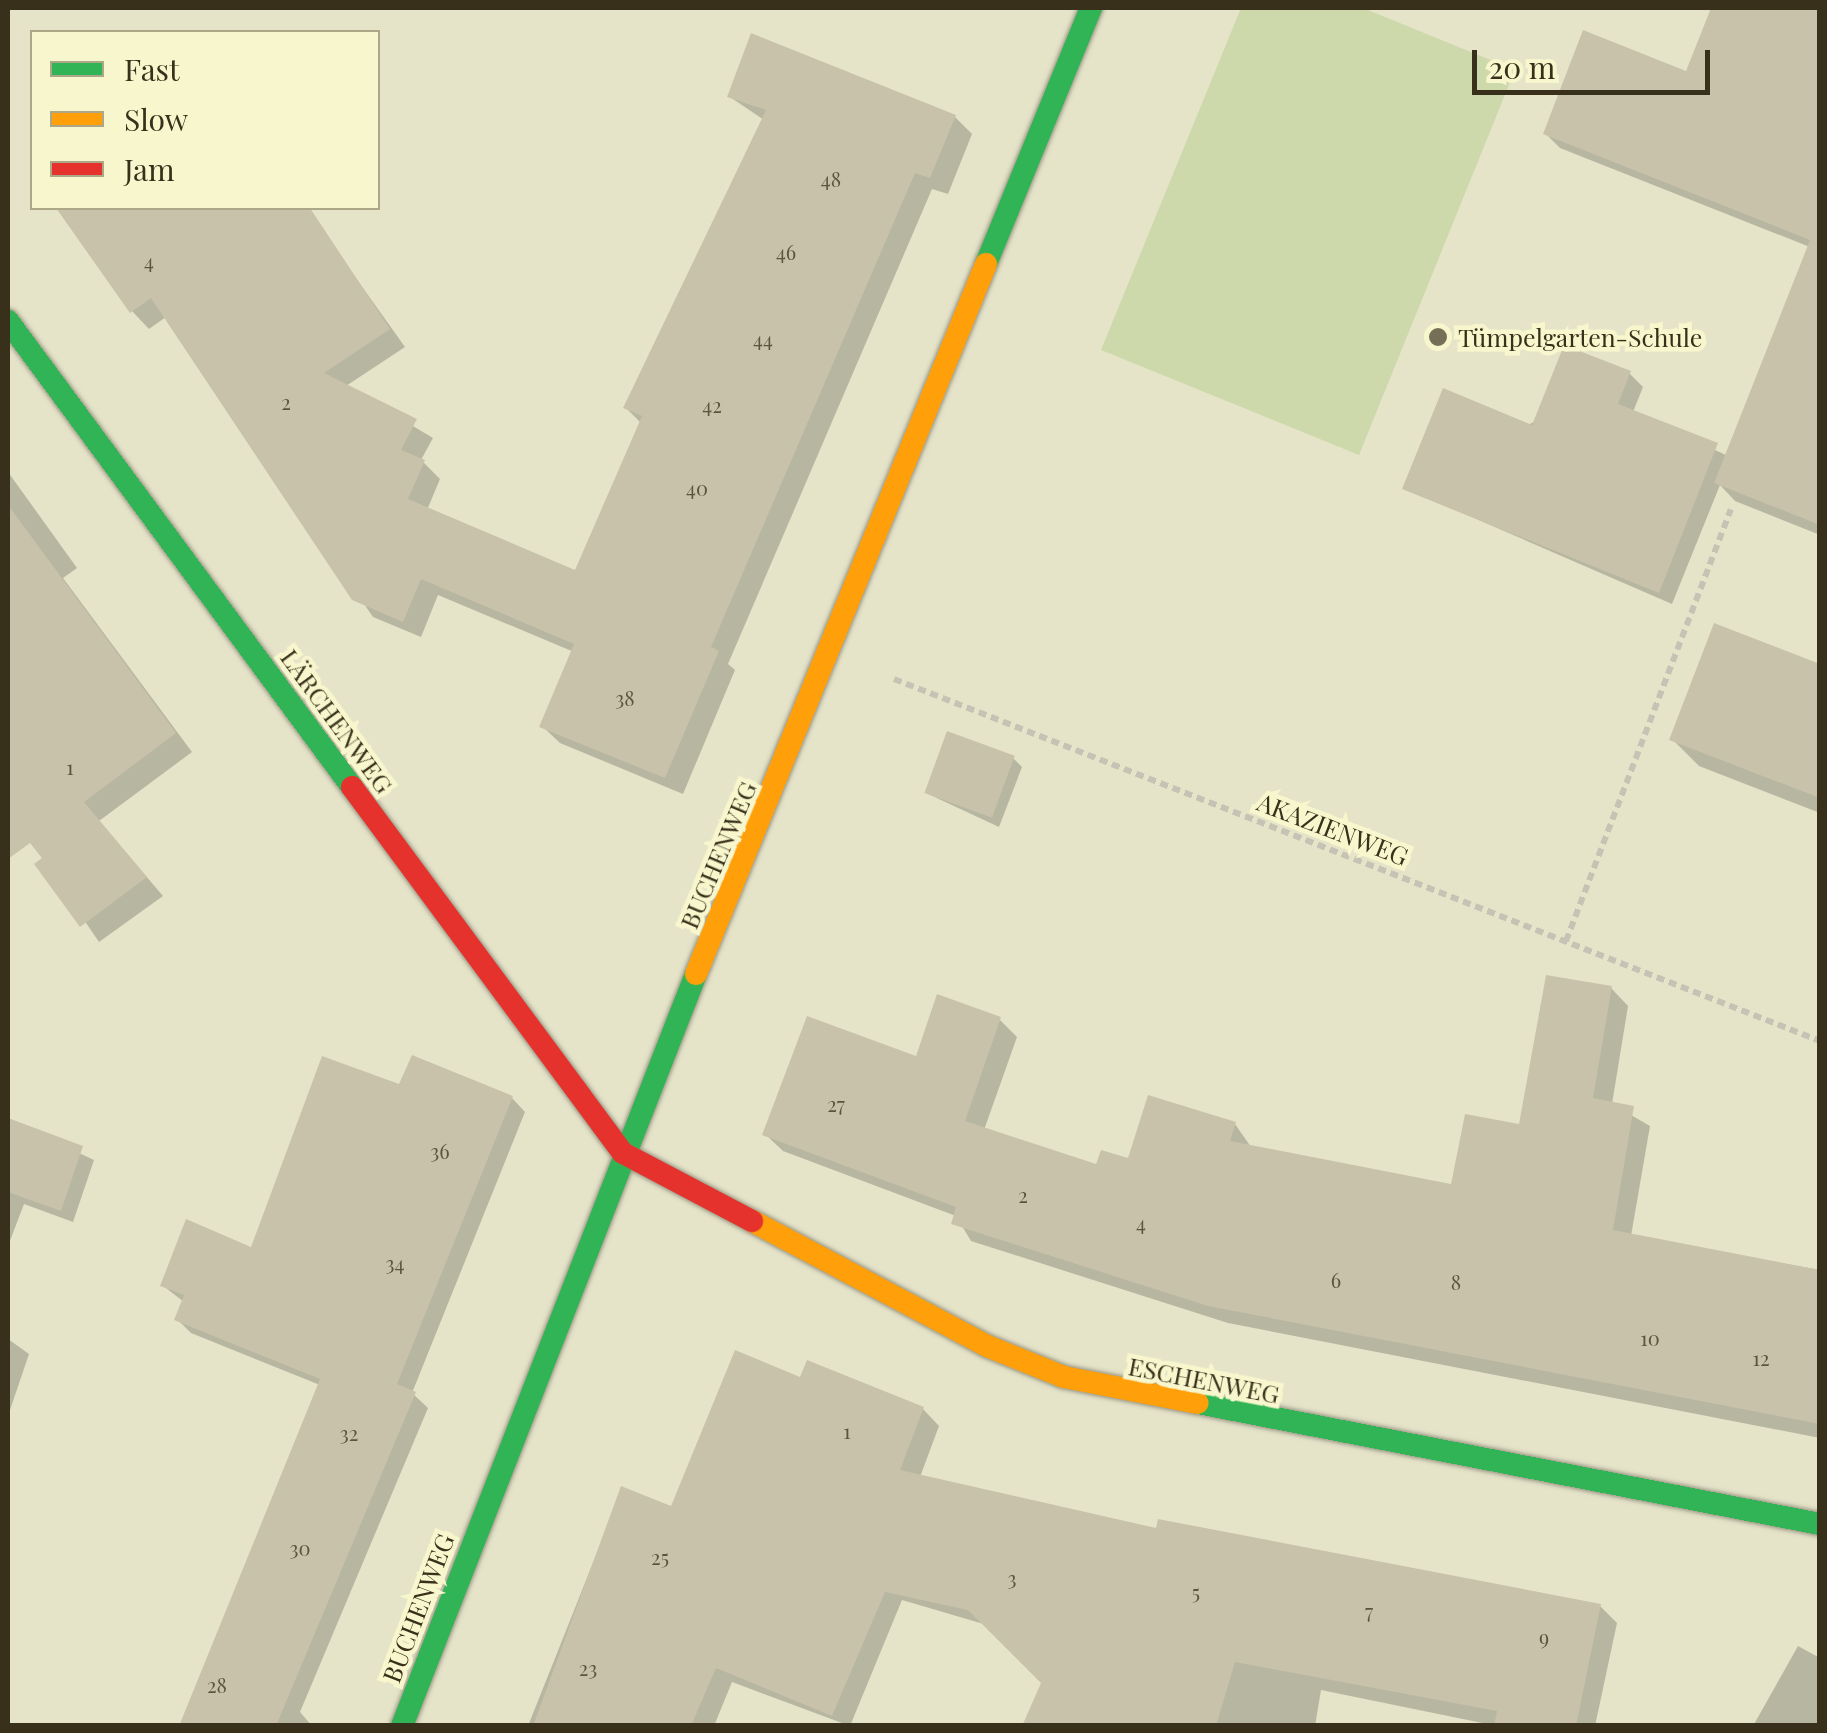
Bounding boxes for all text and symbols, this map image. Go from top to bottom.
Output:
legend [30,30,380,210]
scale bar [1477,30,1714,92]
text: 20 m [1489,47,1555,87]
text: Fast [124,49,180,89]
text: Slow [124,99,188,139]
text: Jam [124,149,175,189]
house number: 48 [821,166,841,190]
house number: 46 [776,239,796,263]
house number: 4 [144,248,154,272]
place label: Tümpelgarten-Schule [1458,322,1702,352]
house number: 44 [753,326,773,350]
marker: Tümpelgarten-Schule [1427,326,1449,348]
house number: 2 [281,389,291,413]
house number: 42 [702,392,722,416]
house number: 40 [686,475,708,499]
street label: LÄRCHENWEG [275,643,399,799]
house number: 38 [615,685,635,709]
house number: 1 [66,754,74,778]
street label: BUCHENWEG [674,777,762,933]
street label: AKAZIENWEG [1253,787,1413,871]
house number: 27 [827,1091,845,1115]
house number: 36 [430,1138,450,1162]
house number: 2 [1018,1182,1028,1206]
house number: 4 [1136,1210,1146,1234]
house number: 34 [386,1250,404,1274]
house number: 6 [1331,1267,1341,1291]
house number: 8 [1451,1269,1461,1293]
house number: 10 [1640,1325,1660,1349]
house number: 12 [1753,1345,1769,1369]
street label: ESCHENWEG [1126,1351,1282,1409]
house number: 1 [843,1418,851,1442]
house number: 32 [340,1420,358,1444]
street label: BUCHENWEG [376,1529,460,1687]
house number: 30 [289,1535,311,1559]
house number: 25 [651,1544,669,1568]
house number: 3 [1007,1565,1017,1589]
house number: 5 [1192,1579,1200,1603]
house number: 7 [1365,1598,1373,1622]
house number: 9 [1539,1624,1549,1648]
house number: 23 [579,1655,597,1679]
house number: 28 [207,1672,227,1696]

